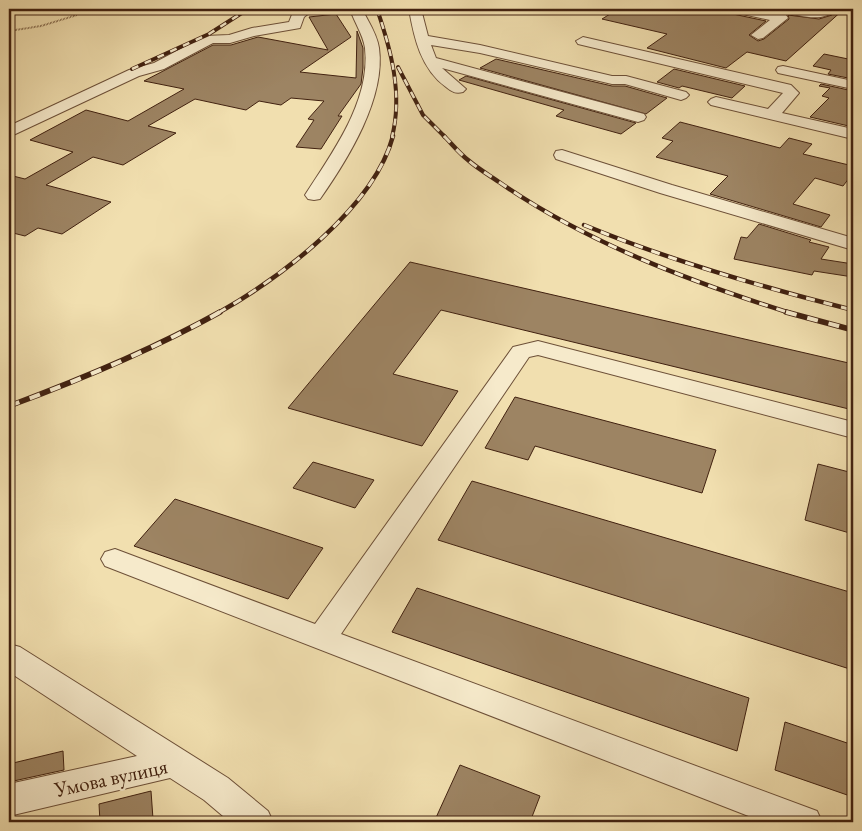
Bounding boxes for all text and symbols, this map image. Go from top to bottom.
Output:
street label: Умова вулиця [51,752,170,803]

